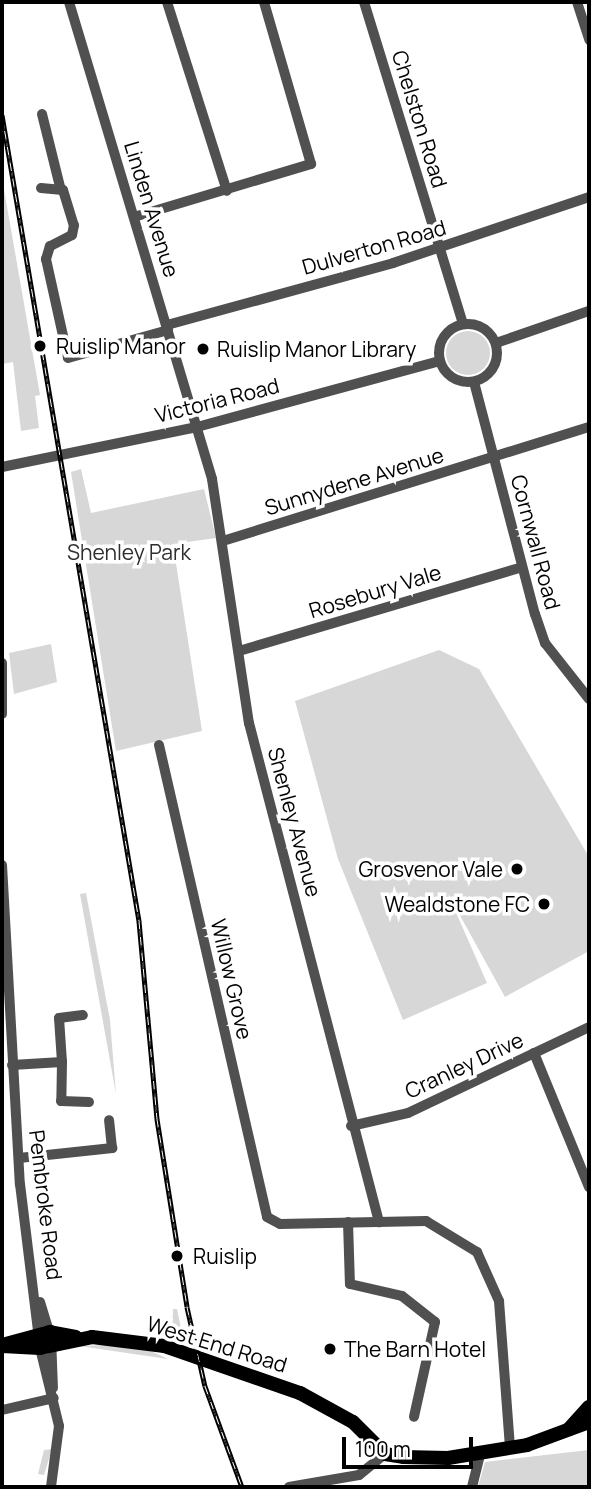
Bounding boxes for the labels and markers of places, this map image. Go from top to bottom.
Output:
place label: Ruislip Manor [56,333,186,359]
marker: Ruislip Manor [30,336,50,356]
place label: Ruislip Manor Library [217,336,416,362]
marker: Ruislip Manor Library [195,341,211,357]
place label: Grosvenor Vale [359,856,503,882]
marker: Grosvenor Vale [509,861,525,877]
place label: Wealdstone FC [385,891,530,917]
marker: Wealdstone FC [536,896,552,912]
place label: Ruislip [193,1243,257,1269]
marker: Ruislip [167,1246,187,1266]
place label: The Barn Hotel [344,1336,486,1362]
marker: The Barn Hotel [322,1341,338,1357]

